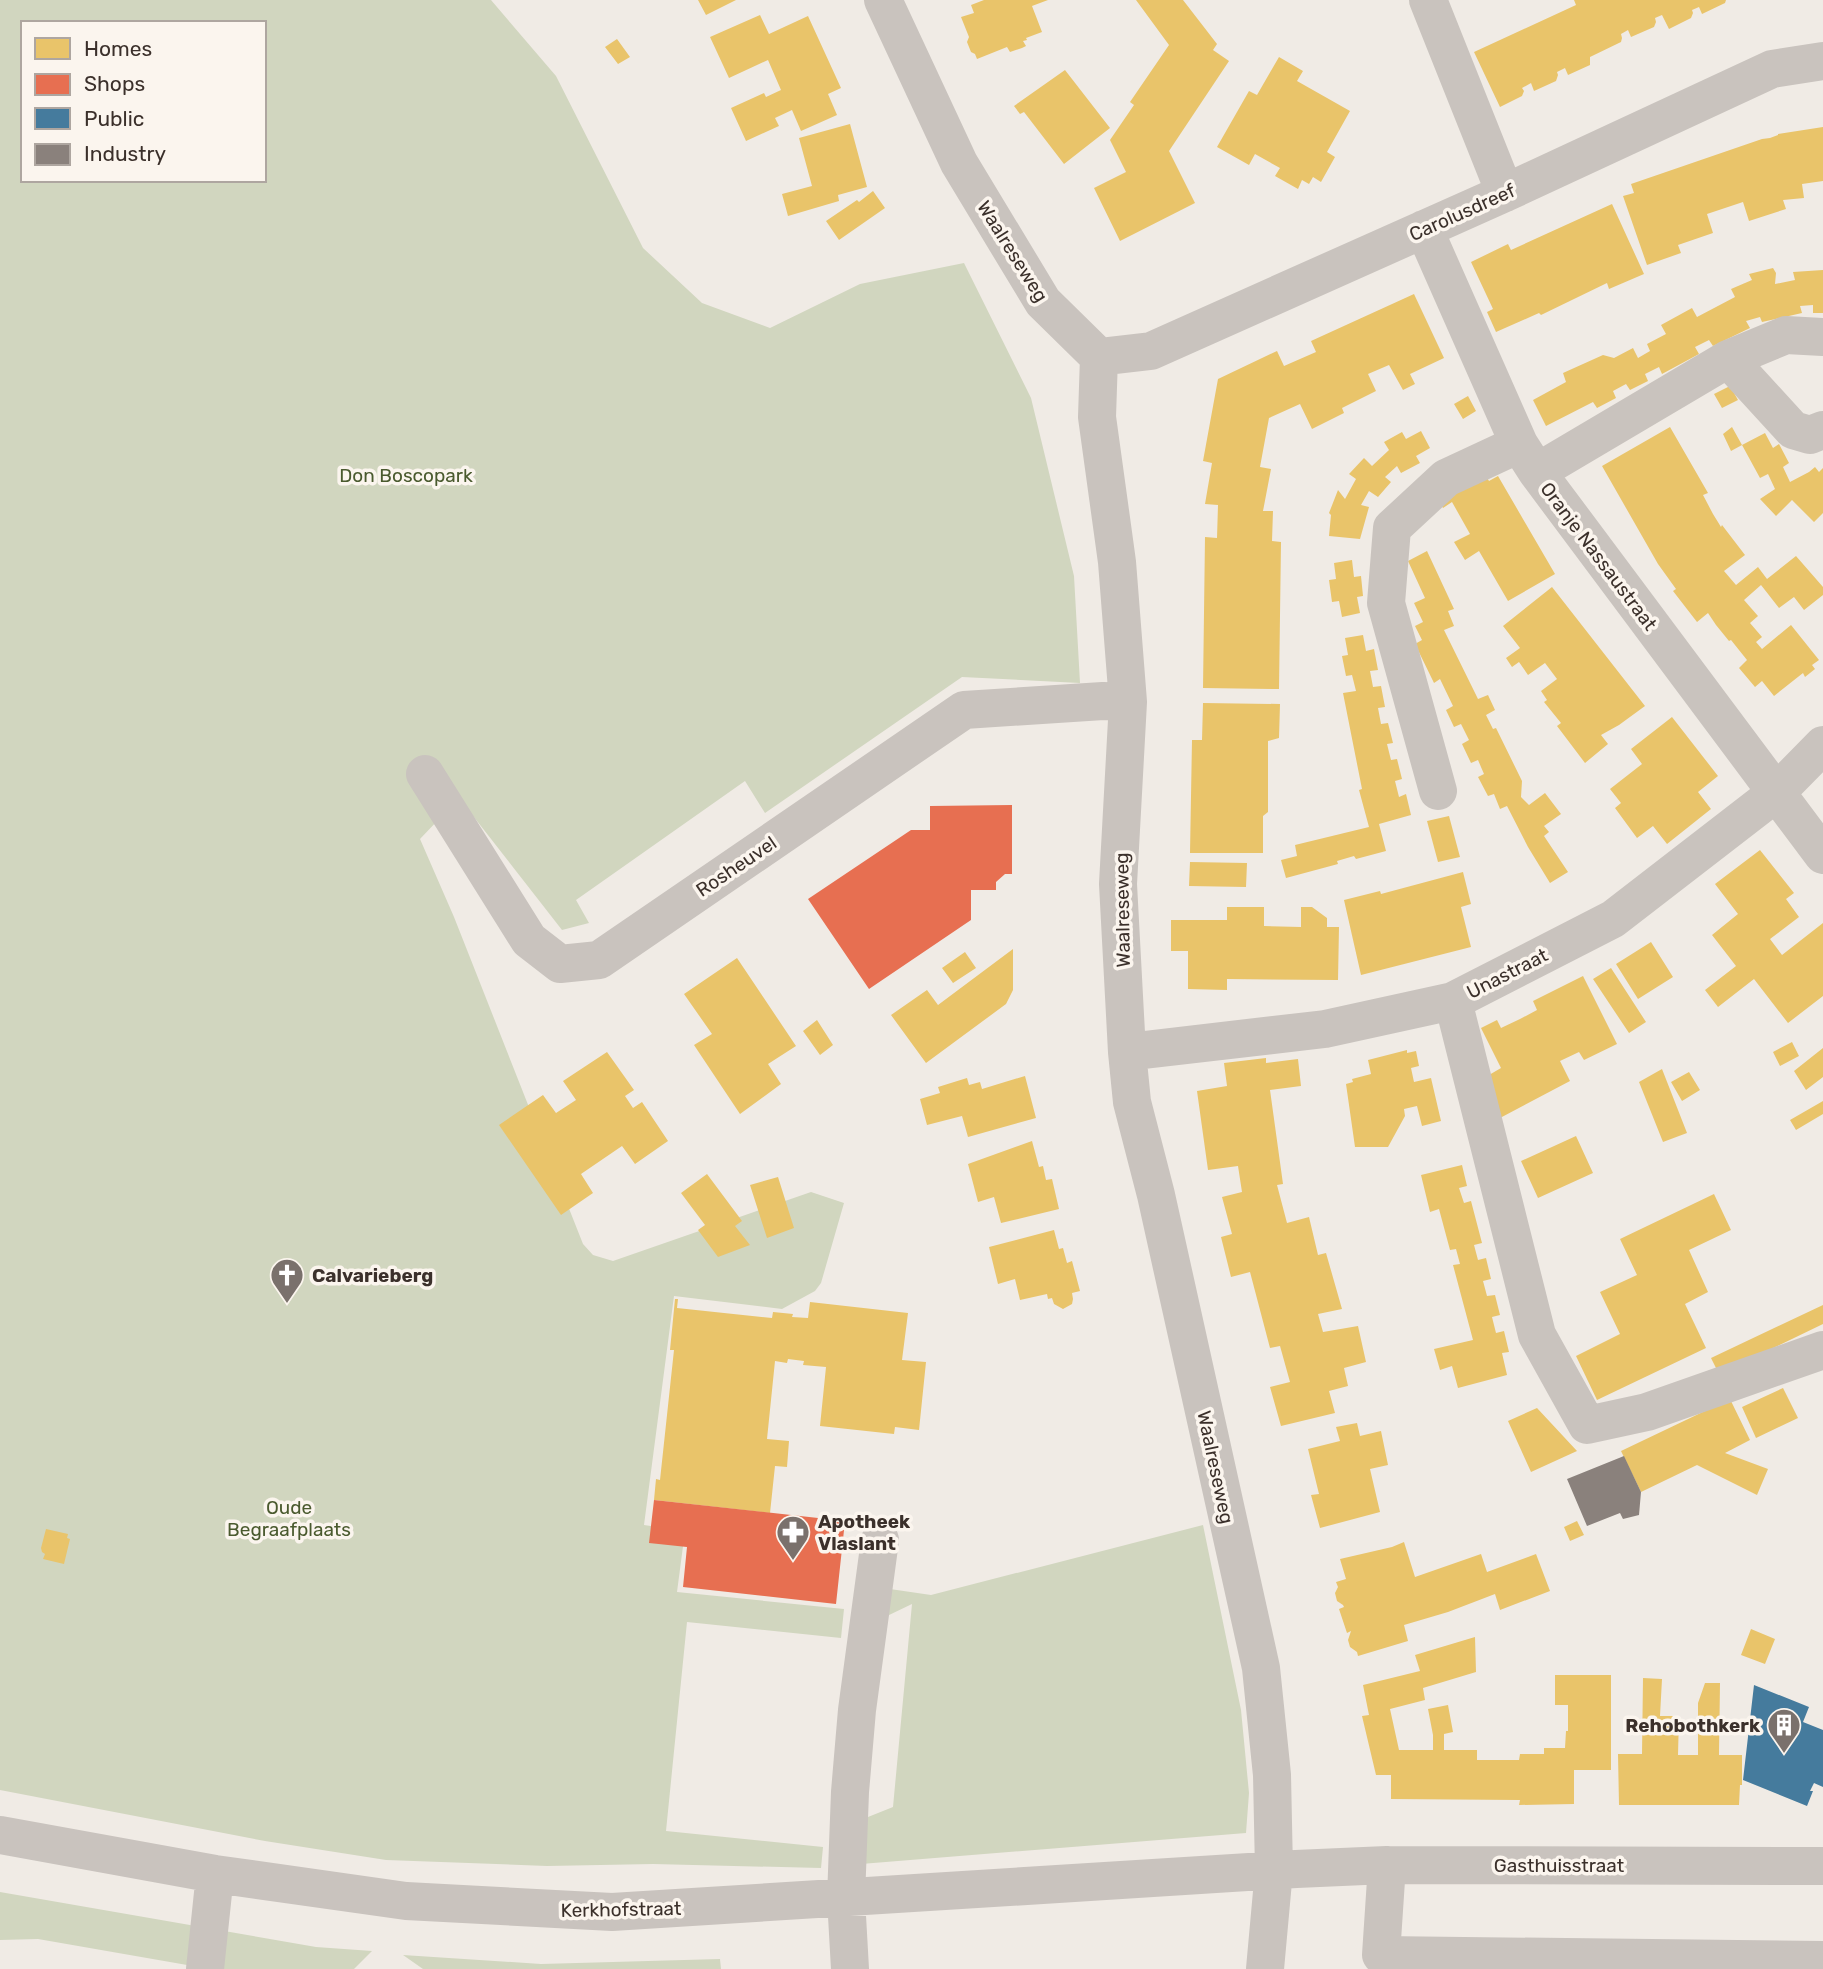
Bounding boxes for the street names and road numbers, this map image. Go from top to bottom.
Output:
street label: Carolusdreef [1406,179,1519,246]
street label: Waalreseweg [972,196,1053,306]
street label: Oranje Nassaustraat [1535,478,1662,635]
street label: Rosheuvel [692,831,781,902]
street label: Waalreseweg [1110,852,1135,968]
street label: Unastraat [1463,943,1552,1004]
street label: Waalreseweg [1192,1408,1239,1526]
street label: Gasthuisstraat [1494,1854,1625,1877]
street label: Kerkhofstraat [560,1897,682,1922]

